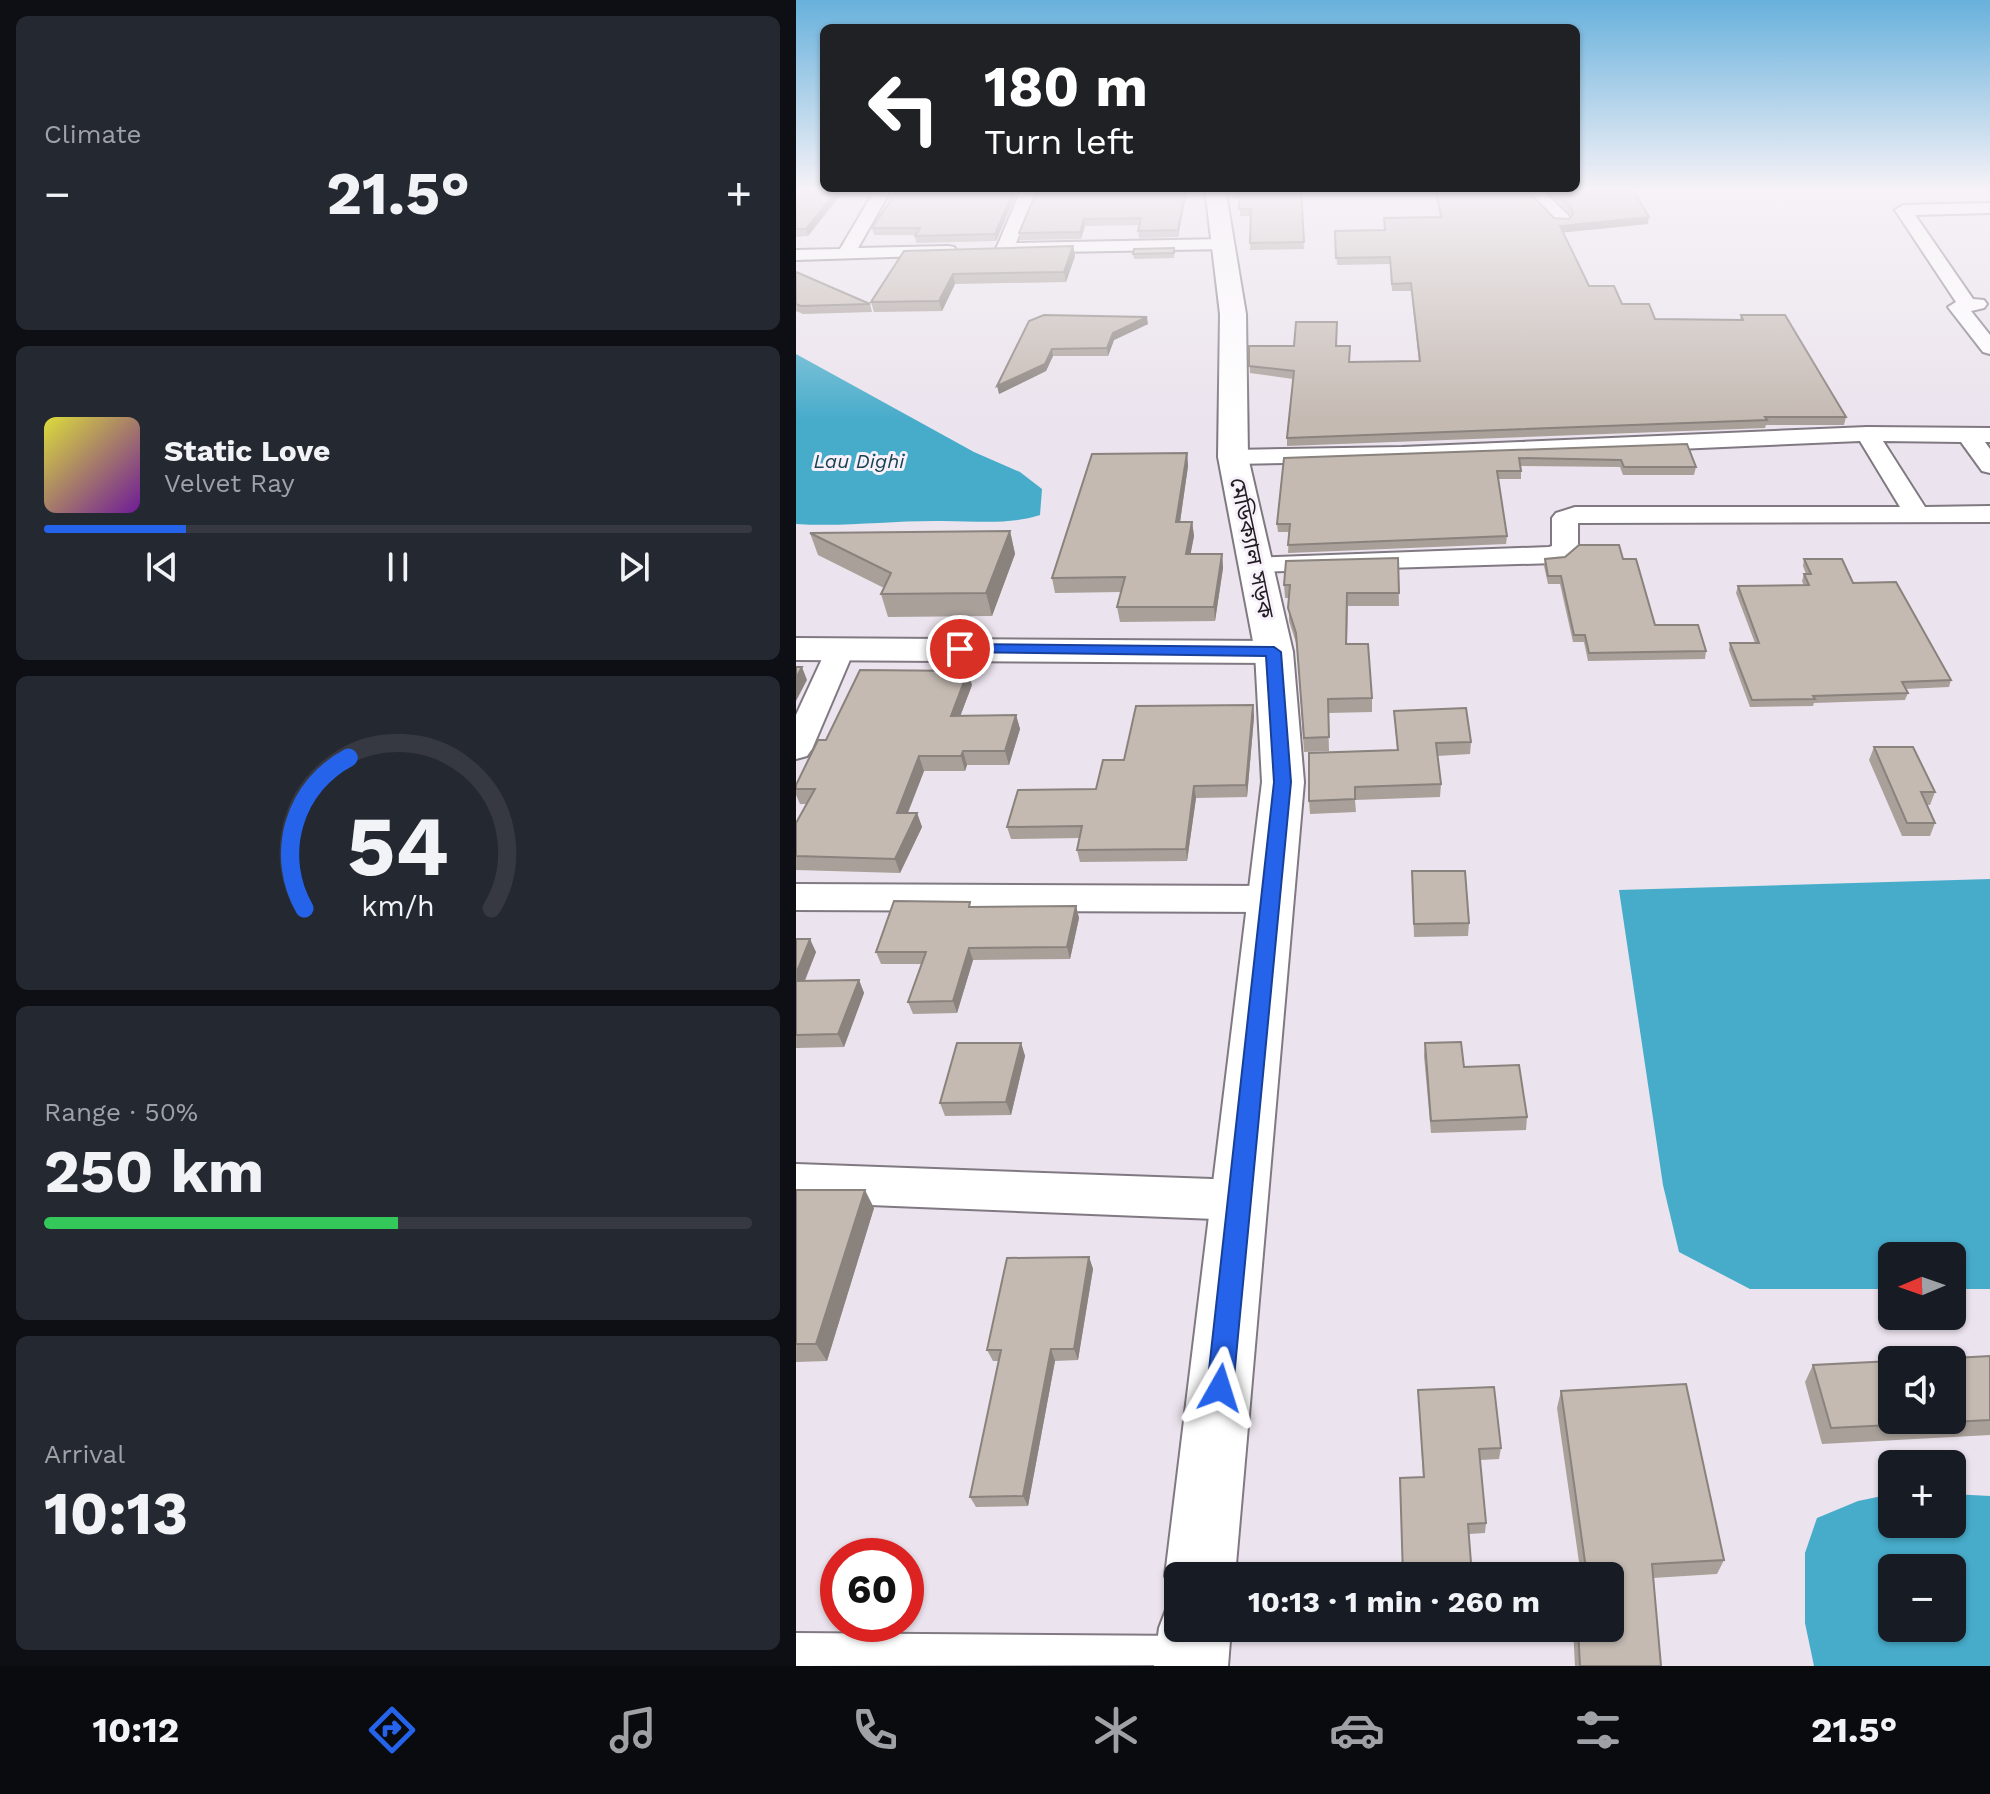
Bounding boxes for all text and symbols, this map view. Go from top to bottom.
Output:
text: 180 m [984,54,1148,120]
icon: left [852,56,956,160]
text: Climate [44,119,142,149]
text: Turn left [984,121,1134,163]
text: 21.5° [326,158,470,229]
text: − [44,168,71,220]
text: + [725,168,752,220]
text: Static Love [164,433,330,468]
water label: Lau Dighi [814,449,905,473]
text: Velvet Ray [164,468,295,498]
street label: মেডিক্যাল সড়ক [1225,475,1279,621]
icon: previous [140,545,184,589]
icon: pause [376,545,420,589]
icon: next [612,545,656,589]
pin [926,615,994,683]
icon: arrive [938,627,982,671]
text: 54 [347,798,449,895]
text: km/h [361,889,435,923]
text: Range · 50% [44,1097,198,1127]
text: 250 km [44,1136,264,1207]
north arrow [1878,1242,1966,1330]
map controls [1878,1242,1966,1642]
position arrow [1178,1346,1262,1430]
button: sound [1878,1346,1966,1434]
text: Arrival [44,1439,125,1469]
button: + [1878,1450,1966,1538]
text: 10:13 [44,1478,188,1549]
speed limit sign: 60 [820,1538,924,1642]
button: − [1878,1554,1966,1642]
text: 10:13 · 1 min · 260 m [1248,1584,1540,1619]
icon: directions [364,1702,420,1758]
icon: music [605,1702,661,1758]
icon: phone [847,1702,903,1758]
icon: climate [1088,1702,1144,1758]
icon: car [1329,1702,1385,1758]
icon: filters [1570,1702,1626,1758]
text: 10:12 [93,1709,179,1751]
text: 21.5° [1811,1709,1897,1751]

